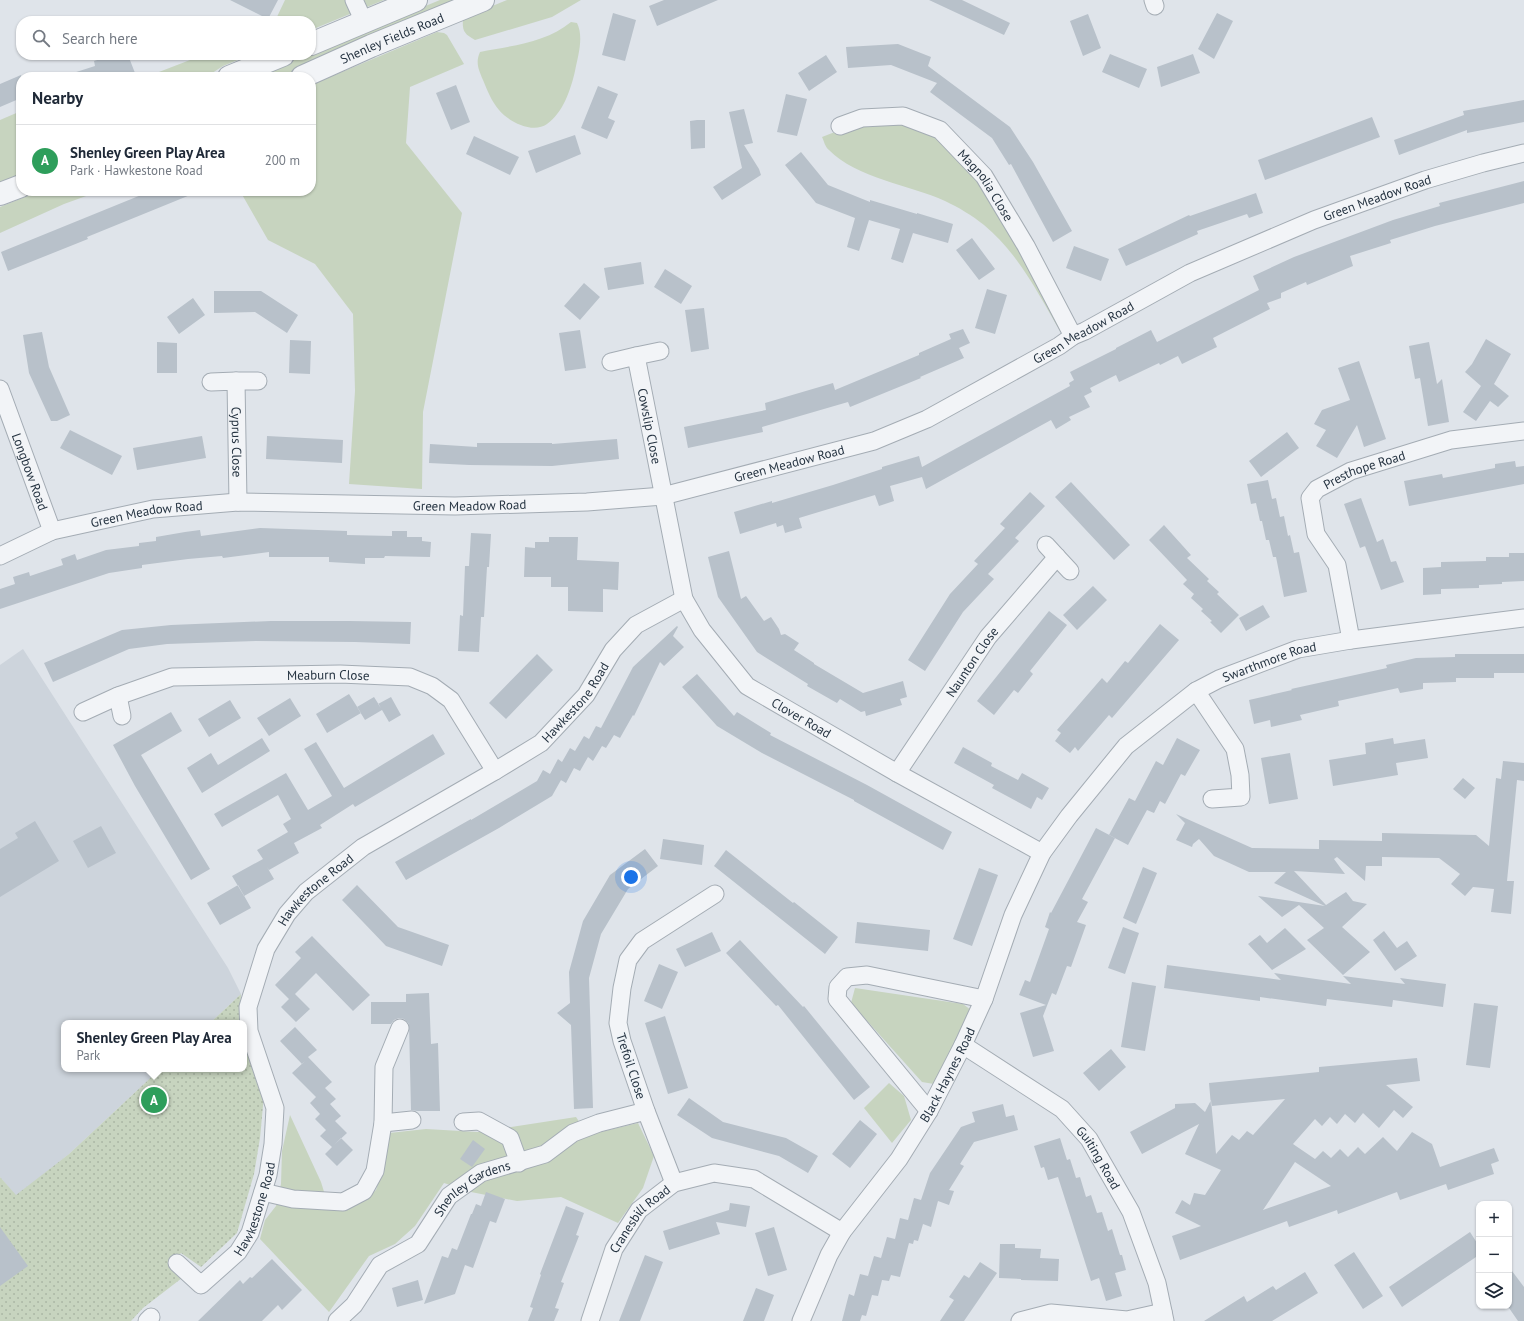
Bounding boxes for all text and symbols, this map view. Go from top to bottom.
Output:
street label: Shenley Fields Road [337,9,446,67]
search box [16,16,316,60]
icon: search [30,27,52,49]
text: Search here [62,29,138,48]
text: Nearby [32,87,83,109]
text: Shenley Green Play Area [70,143,225,162]
street label: Magnolia Close [954,145,1018,224]
text: A [41,152,49,169]
text: 200 m [265,152,300,169]
text: Park · Hawkestone Road [70,162,203,179]
street label: Green Meadow Road [1321,170,1433,225]
street label: Green Meadow Road [1030,297,1137,367]
street label: Cowslip Close [634,387,666,465]
street label: Cyprus Close [228,406,246,477]
street label: Longbow Road [8,431,52,513]
street label: Green Meadow Road [732,441,846,486]
street label: Presthope Road [1320,446,1407,493]
street label: Green Meadow Road [413,495,527,515]
street label: Green Meadow Road [89,496,203,531]
street label: Naunton Close [942,623,1002,700]
street label: Swarthmore Road [1220,638,1318,686]
street label: Hawkestone Road [538,659,612,746]
street label: Meaburn Close [287,665,370,684]
street label: Clover Road [769,694,834,742]
street label: Hawkestone Road [273,850,357,929]
your location [621,867,641,887]
popup [61,1020,247,1072]
street label: Black Haynes Road [916,1024,978,1125]
text: Shenley Green Play Area [76,1028,232,1047]
street label: Trefoil Close [612,1031,650,1101]
text: Park [76,1047,100,1064]
pin: A [141,1085,167,1115]
street label: Guiting Road [1073,1122,1125,1192]
street label: Shenley Gardens [430,1156,512,1220]
street label: Hawkestone Road [229,1161,278,1259]
street label: Cranesbill Road [605,1181,673,1256]
map controls [1476,1201,1512,1309]
button: + [1476,1201,1512,1237]
button: − [1476,1237,1512,1273]
button: layers [1476,1273,1512,1309]

